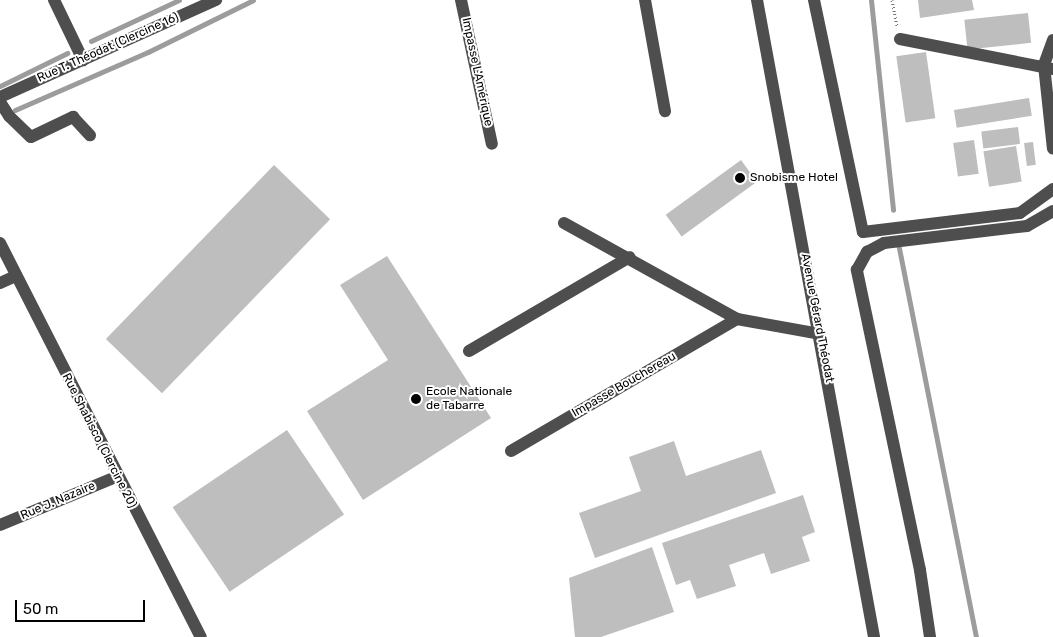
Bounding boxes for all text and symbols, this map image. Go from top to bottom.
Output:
street label: Rue T. Théodat (Clercine 16) [35,10,181,86]
street label: Impasse L'Amérique [458,16,496,128]
place label: Snobisme Hotel [750,171,838,185]
marker: Snobisme Hotel [734,172,746,184]
street label: Avenue Gérard Théodat [797,252,837,384]
street label: Impasse Bouchereau [570,349,678,421]
street label: Rue Shabisco (Clercine 20) [59,371,139,511]
place label: Ecole Nationale de Tabarre [426,385,512,413]
marker: Ecole Nationale de Tabarre [410,393,422,405]
street label: Rue J. Nazaire [18,479,98,523]
scale bar [18,590,148,622]
text: 50 m [23,600,58,618]

